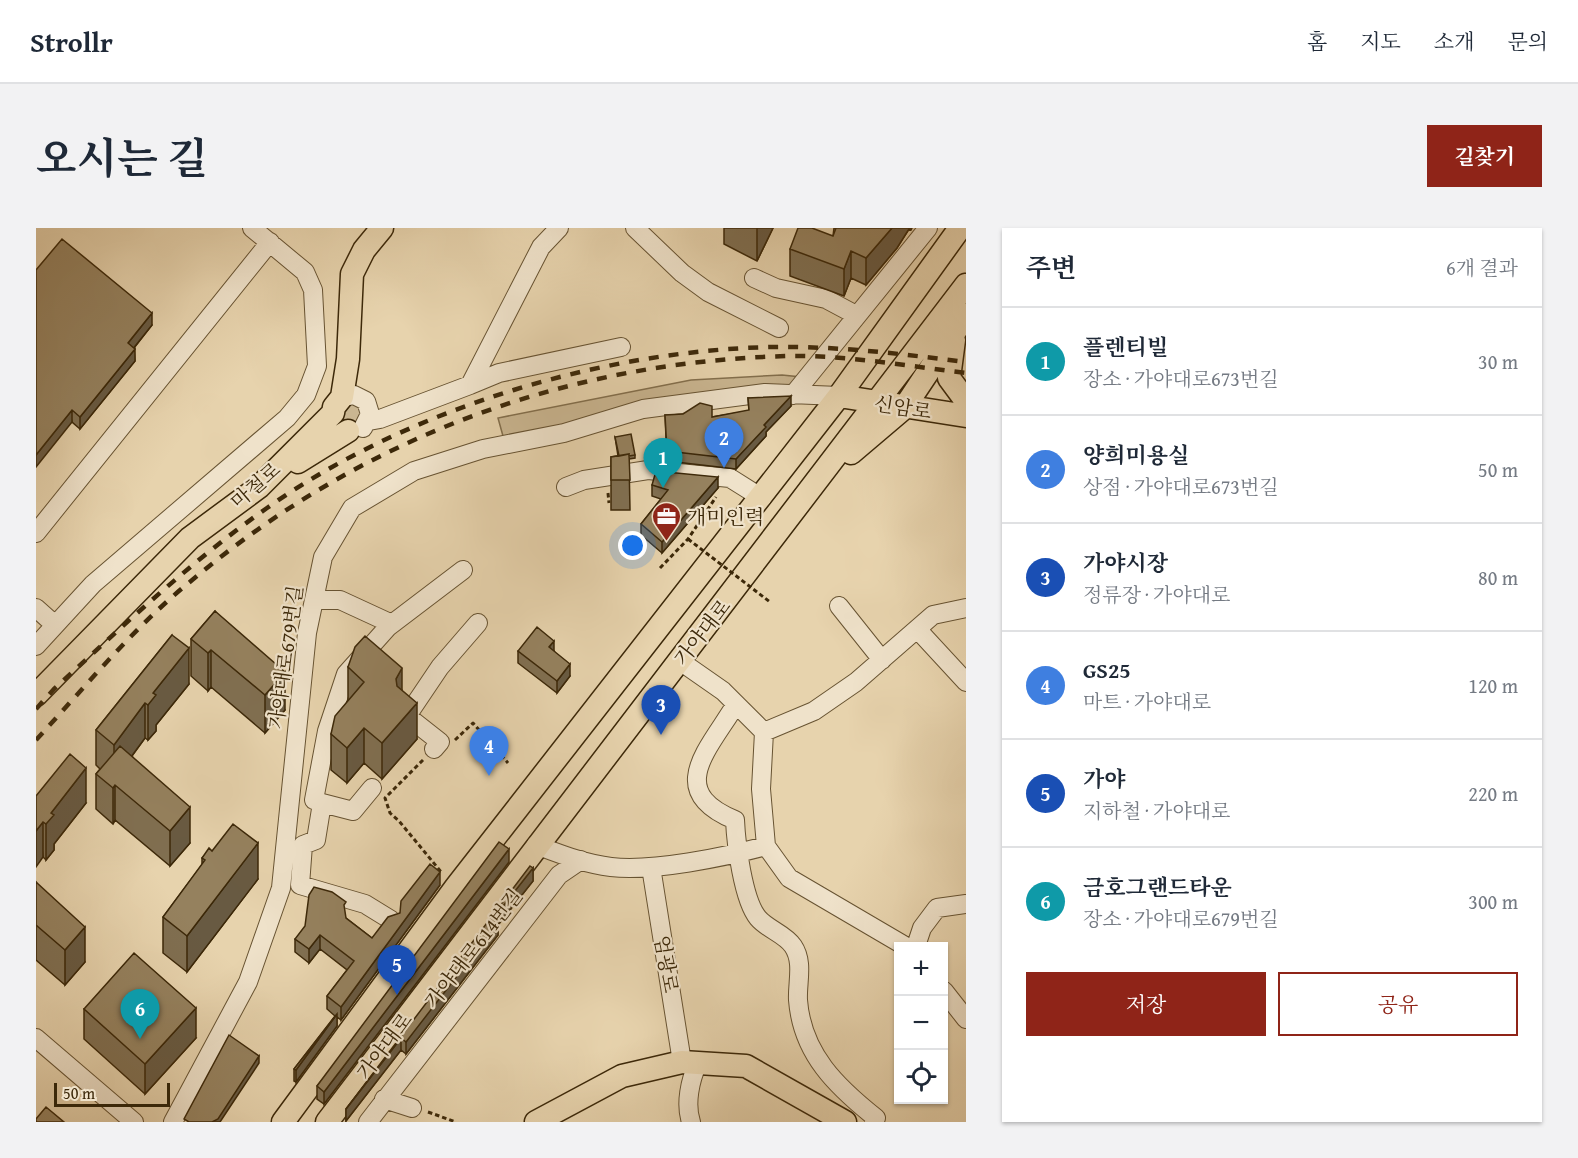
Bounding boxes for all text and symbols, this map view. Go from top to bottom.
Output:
text: Strollr [30,21,113,62]
text: 홈 [1307,26,1327,57]
text: 지도 [1360,26,1401,57]
text: 소개 [1434,26,1474,57]
text: 문의 [1507,26,1548,57]
button: 길찾기 [1427,125,1542,187]
text: 오시는 길 [36,127,208,188]
text: 주변 [1026,248,1076,287]
text: 6개 결과 [1446,253,1518,282]
text: 플렌티빌 [1083,331,1168,363]
text: 1 [1040,347,1051,376]
text: 30 m [1478,347,1518,376]
text: 장소 · 가야대로673번길 [1083,364,1279,393]
street label: 신암로 [872,388,934,426]
pin: 2 [704,418,744,468]
pin: 1 [644,438,682,488]
text: 양희미용실 [1083,439,1189,471]
street label: 마철로 [224,455,286,515]
text: 2 [1040,455,1051,484]
text: 50 m [1478,455,1518,484]
text: 상점 · 가야대로673번길 [1083,472,1279,501]
office icon: 개미인력 [650,500,682,542]
place label: 개미인력 [687,502,764,531]
your location [618,531,647,560]
text: 가야시장 [1083,547,1168,579]
text: 3 [1040,563,1051,592]
text: 80 m [1478,563,1518,592]
text: 정류장 · 가야대로 [1083,580,1230,609]
street label: 가야대로679번길 [261,583,309,731]
street label: 가야대로 [667,593,737,671]
text: GS25 [1083,654,1131,686]
text: 4 [1040,671,1051,700]
text: 120 m [1468,671,1518,700]
pin: 3 [642,686,680,735]
text: 마트 · 가야대로 [1083,687,1211,716]
pin: 4 [470,726,508,776]
text: 가야 [1083,763,1126,795]
text: 5 [1040,779,1051,808]
text: 220 m [1468,779,1518,808]
text: 지하철 · 가야대로 [1083,796,1230,825]
text: 금호그랜드타운 [1083,871,1232,903]
street label: 가야대로614번길 [417,882,529,1014]
text: 6 [1040,887,1051,916]
text: 300 m [1468,887,1518,916]
text: 장소 · 가야대로679번길 [1083,904,1279,933]
street label: 엄광로 [648,933,686,995]
map controls [894,942,948,1104]
button: + [894,942,948,996]
pin: 5 [378,946,416,995]
button: 저장 [1026,972,1266,1036]
button: 공유 [1278,972,1518,1036]
pin: 6 [120,990,160,1039]
button: − [894,996,948,1050]
street label: 가야대로 [349,1006,419,1086]
button: locate [894,1050,948,1104]
scale bar [54,1080,170,1108]
text: 50 m [63,1081,95,1105]

